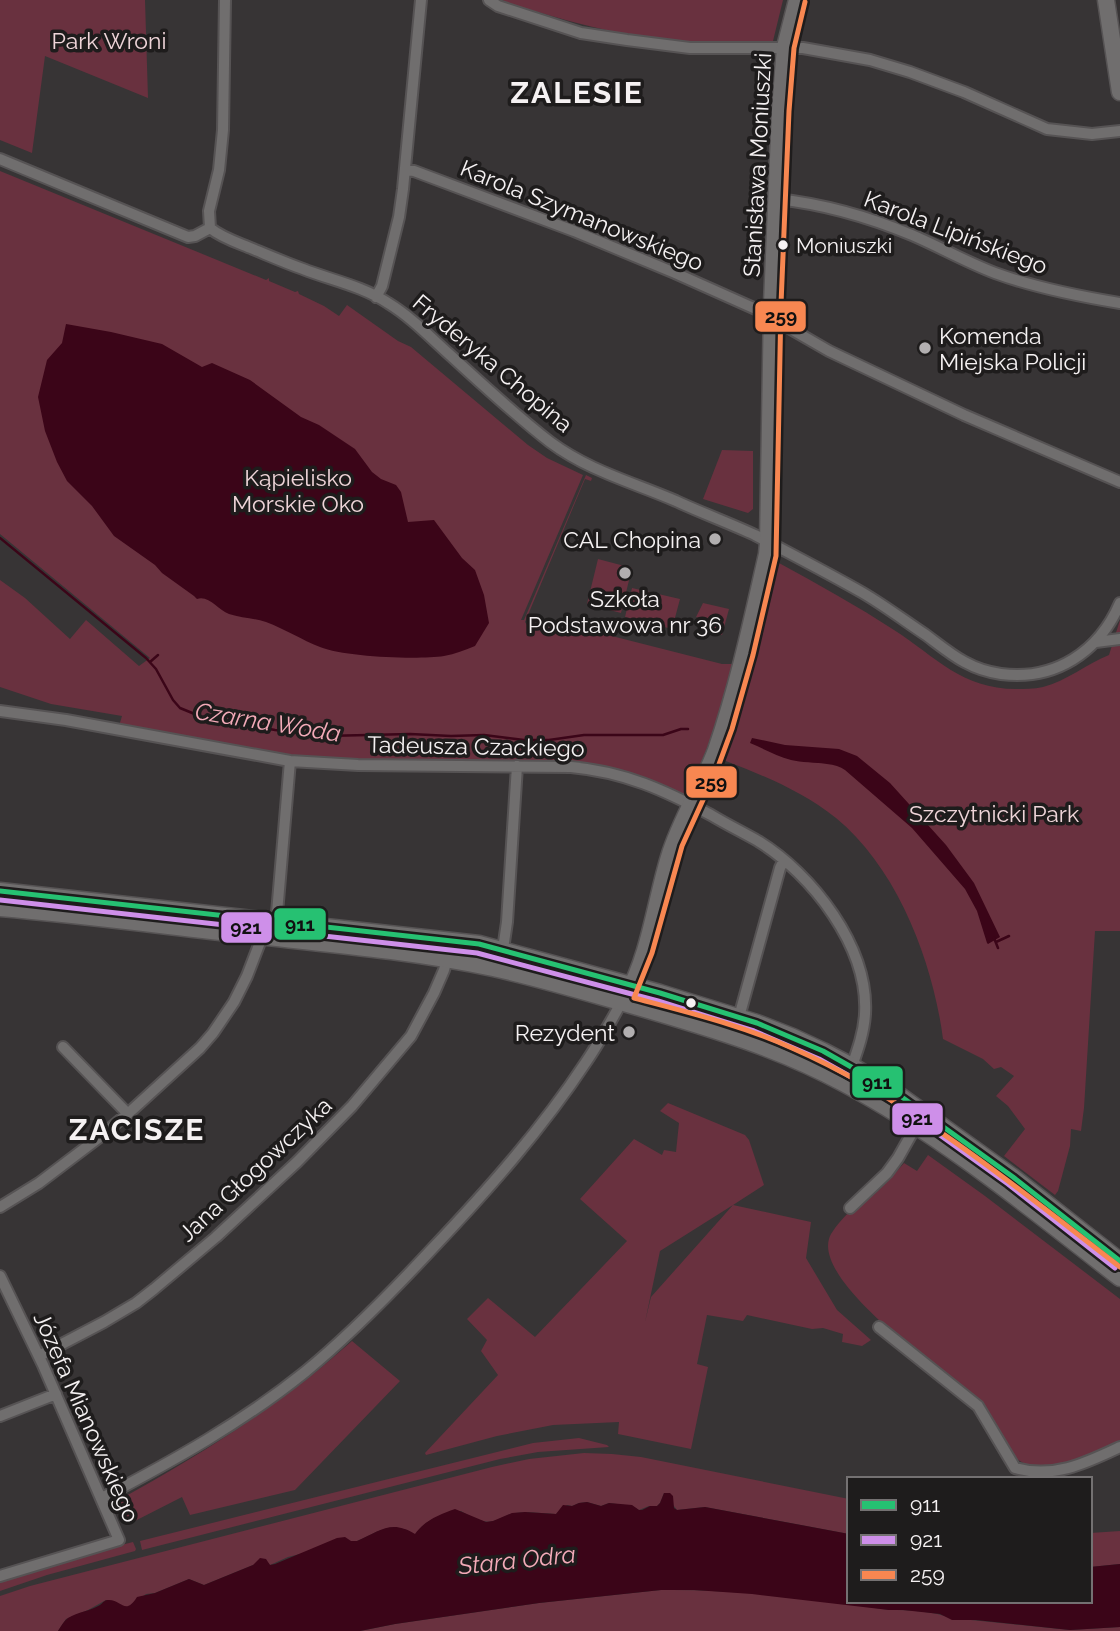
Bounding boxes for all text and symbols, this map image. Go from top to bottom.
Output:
park label: Park Wroni [52,27,166,54]
street label: Stanisława Moniuszki [738,52,776,278]
district label: ZALESIE [510,75,644,110]
street label: Karola Szymanowskiego [457,154,707,276]
street label: Karola Lipińskiego [861,185,1051,279]
place label: Moniuszki [796,233,892,258]
marker: Moniuszki [776,238,790,252]
street label: Fryderyka Chopina [408,288,578,438]
line badge: 259 [754,300,807,333]
text: 259 [765,305,797,327]
place label: Komenda Miejska Policji [939,322,1086,375]
marker: Komenda Miejska Policji [917,340,933,356]
park label: Kąpielisko Morskie Oko [232,464,364,517]
place label: CAL Chopina [563,526,701,553]
marker: CAL Chopina [707,531,723,547]
marker: Szkoła Podstawowa nr 36 [617,565,633,581]
place label: Szkoła Podstawowa nr 36 [528,585,722,638]
water label: Czarna Woda [193,696,343,748]
street label: Tadeusza Czackiego [367,731,585,761]
line badge: 259 [685,765,738,799]
text: 259 [695,771,727,793]
park label: Szczytnicki Park [909,800,1079,827]
line badge: 911 [273,907,327,941]
line badge: 921 [220,911,273,944]
text: 911 [285,913,315,935]
text: 921 [230,916,262,938]
unlabelled marker [684,996,698,1010]
place label: Rezydent [515,1019,615,1046]
marker: Rezydent [621,1024,637,1040]
line badge: 911 [851,1065,904,1099]
text: 911 [862,1071,892,1093]
street label: Jana Głogowczyka [173,1091,337,1247]
line badge: 921 [891,1102,944,1136]
text: 921 [901,1107,933,1129]
district label: ZACISZE [69,1112,205,1147]
street label: Józefa Mianowskiego [28,1308,146,1526]
legend [847,1477,1092,1603]
text: 911 [910,1492,940,1517]
text: 921 [910,1527,942,1552]
water label: Stara Odra [456,1539,577,1581]
text: 259 [910,1562,945,1587]

